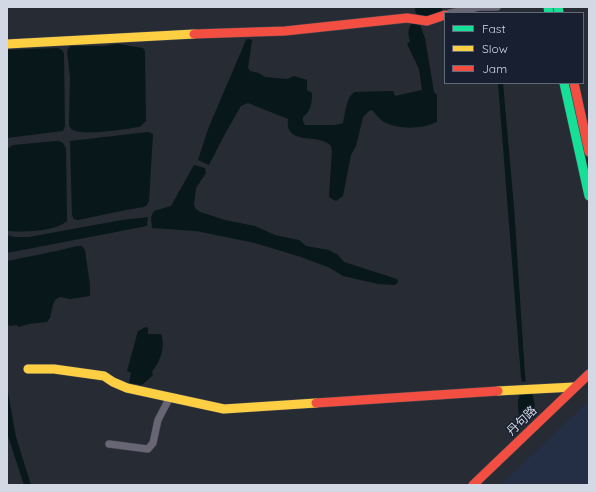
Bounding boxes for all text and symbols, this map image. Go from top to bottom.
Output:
legend [444,12,584,84]
text: Fast [482,21,506,36]
text: Slow [482,41,508,56]
text: Jam [482,61,507,76]
street label: 丹句路 [504,403,540,439]

